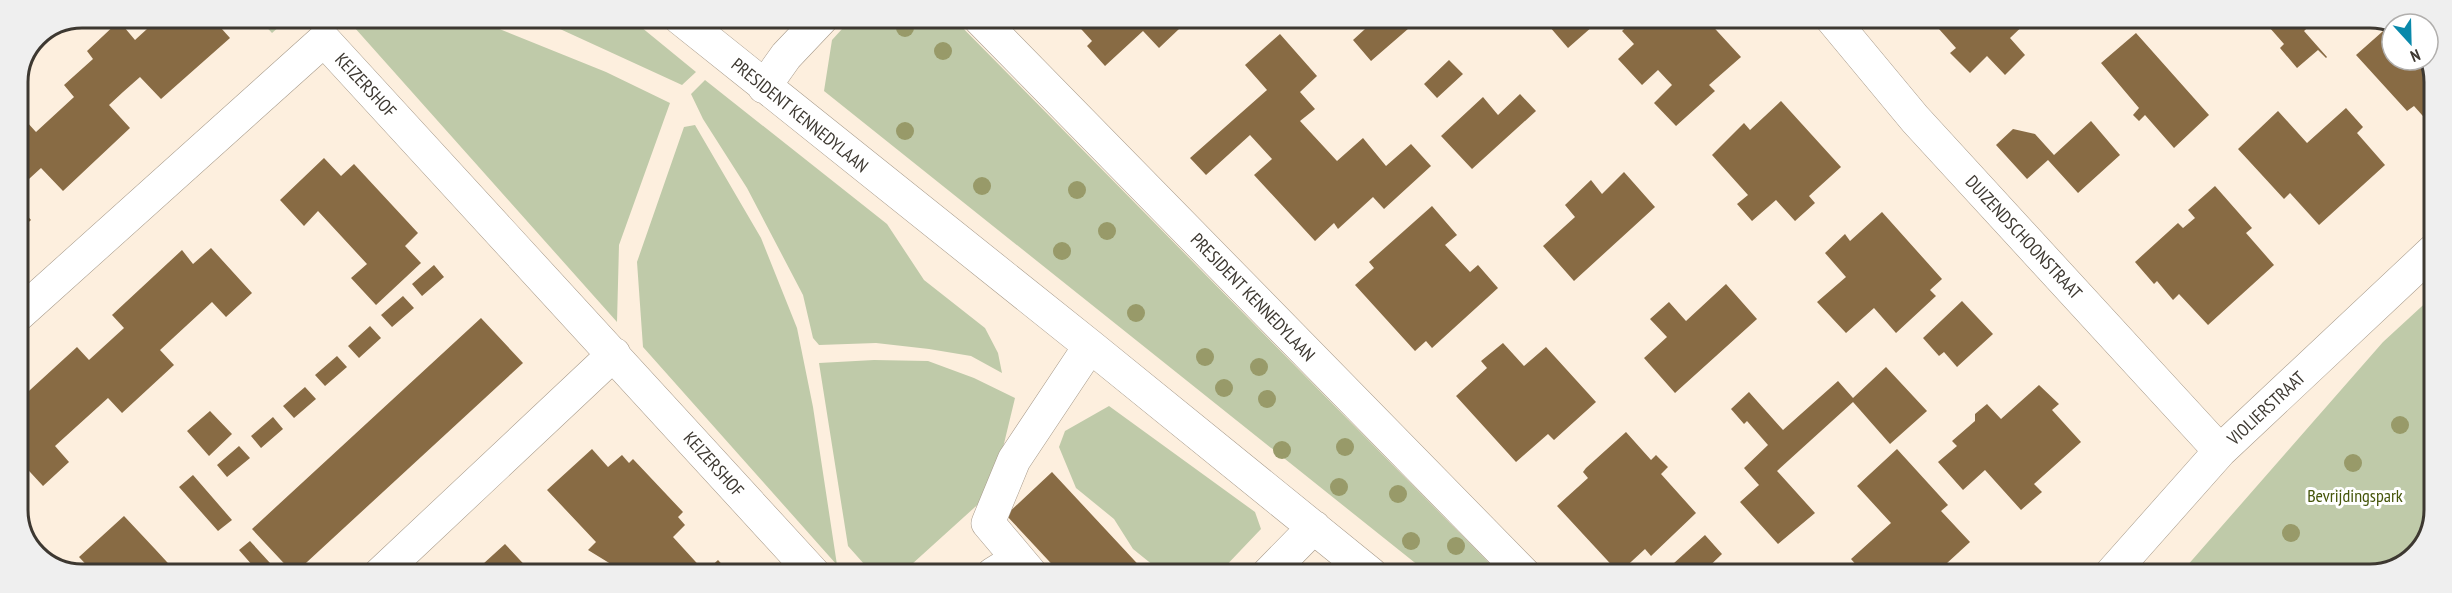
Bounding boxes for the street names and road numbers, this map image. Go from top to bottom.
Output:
street label: KEIZERSHOF [330,48,402,122]
street label: PRESIDENT KENNEDYLAAN [727,53,873,177]
street label: DUIZENDSCHOONSTRAAT [1961,170,2087,304]
street label: PRESIDENT KENNEDYLAAN [1186,228,1320,366]
street label: VIOLIERSTRAAT [2221,366,2310,451]
street label: KEIZERSHOF [679,427,749,501]

